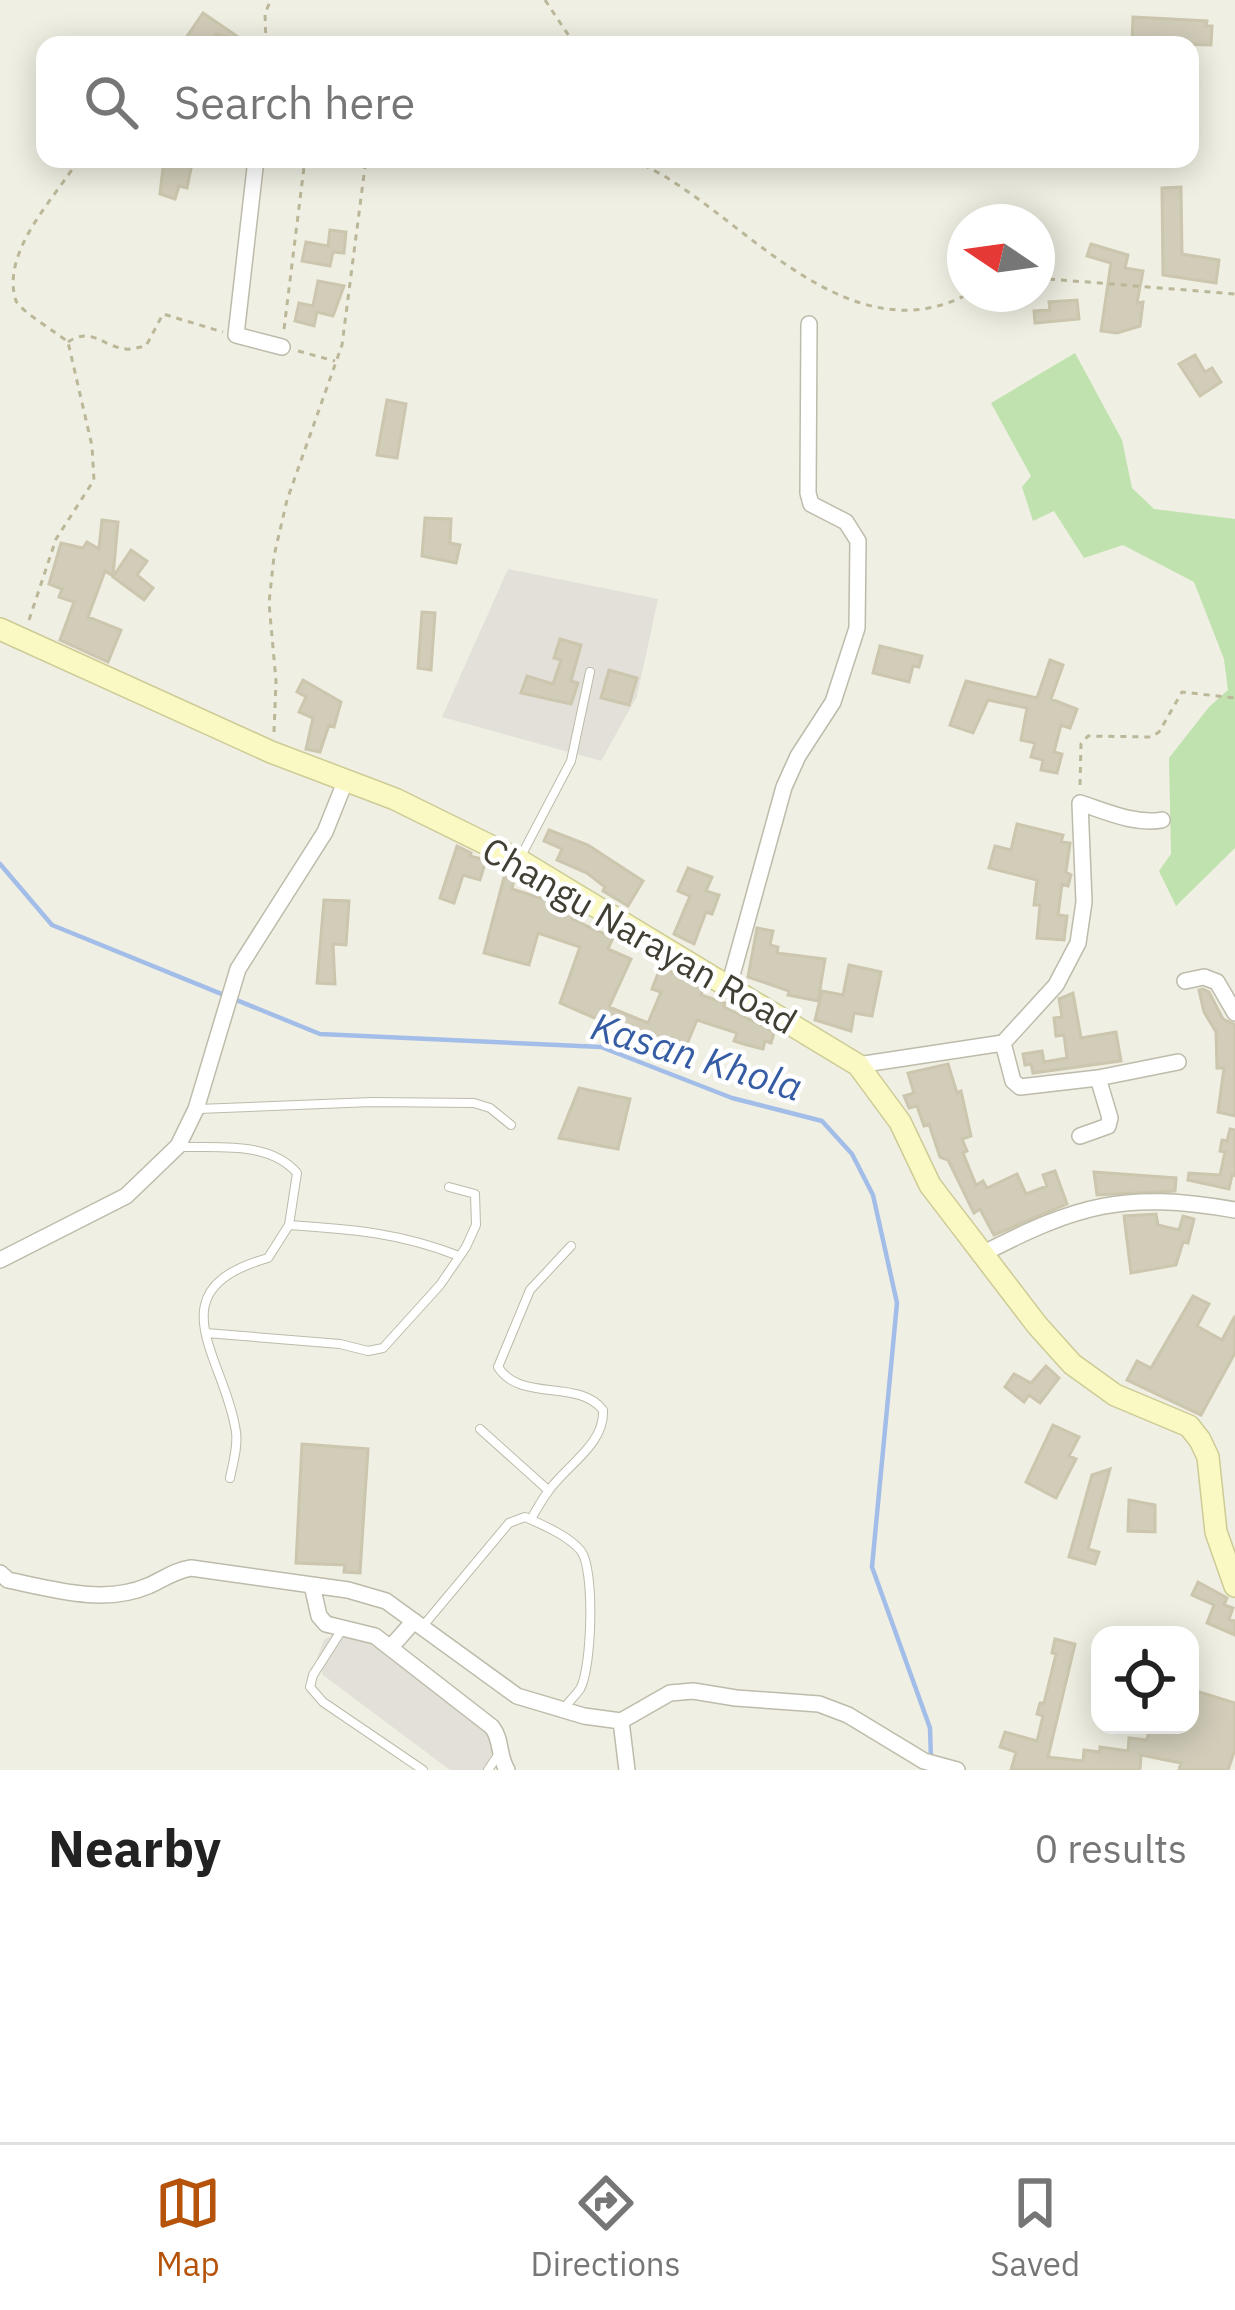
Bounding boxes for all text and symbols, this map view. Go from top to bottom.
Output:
search box [36,36,1199,168]
icon: search [78,69,144,135]
text: Search here [174,73,415,131]
north arrow [947,204,1055,312]
street label: Changu Narayan Road [474,826,806,1044]
water label: Kasan Khola [585,1000,809,1112]
map controls [1091,1626,1199,1734]
button: locate [1091,1626,1199,1734]
text: Nearby [48,1815,221,1881]
text: 0 results [1035,1823,1187,1874]
tab: Map [155,2170,221,2285]
tab: Directions [531,2170,681,2285]
tab: Saved [990,2170,1080,2285]

